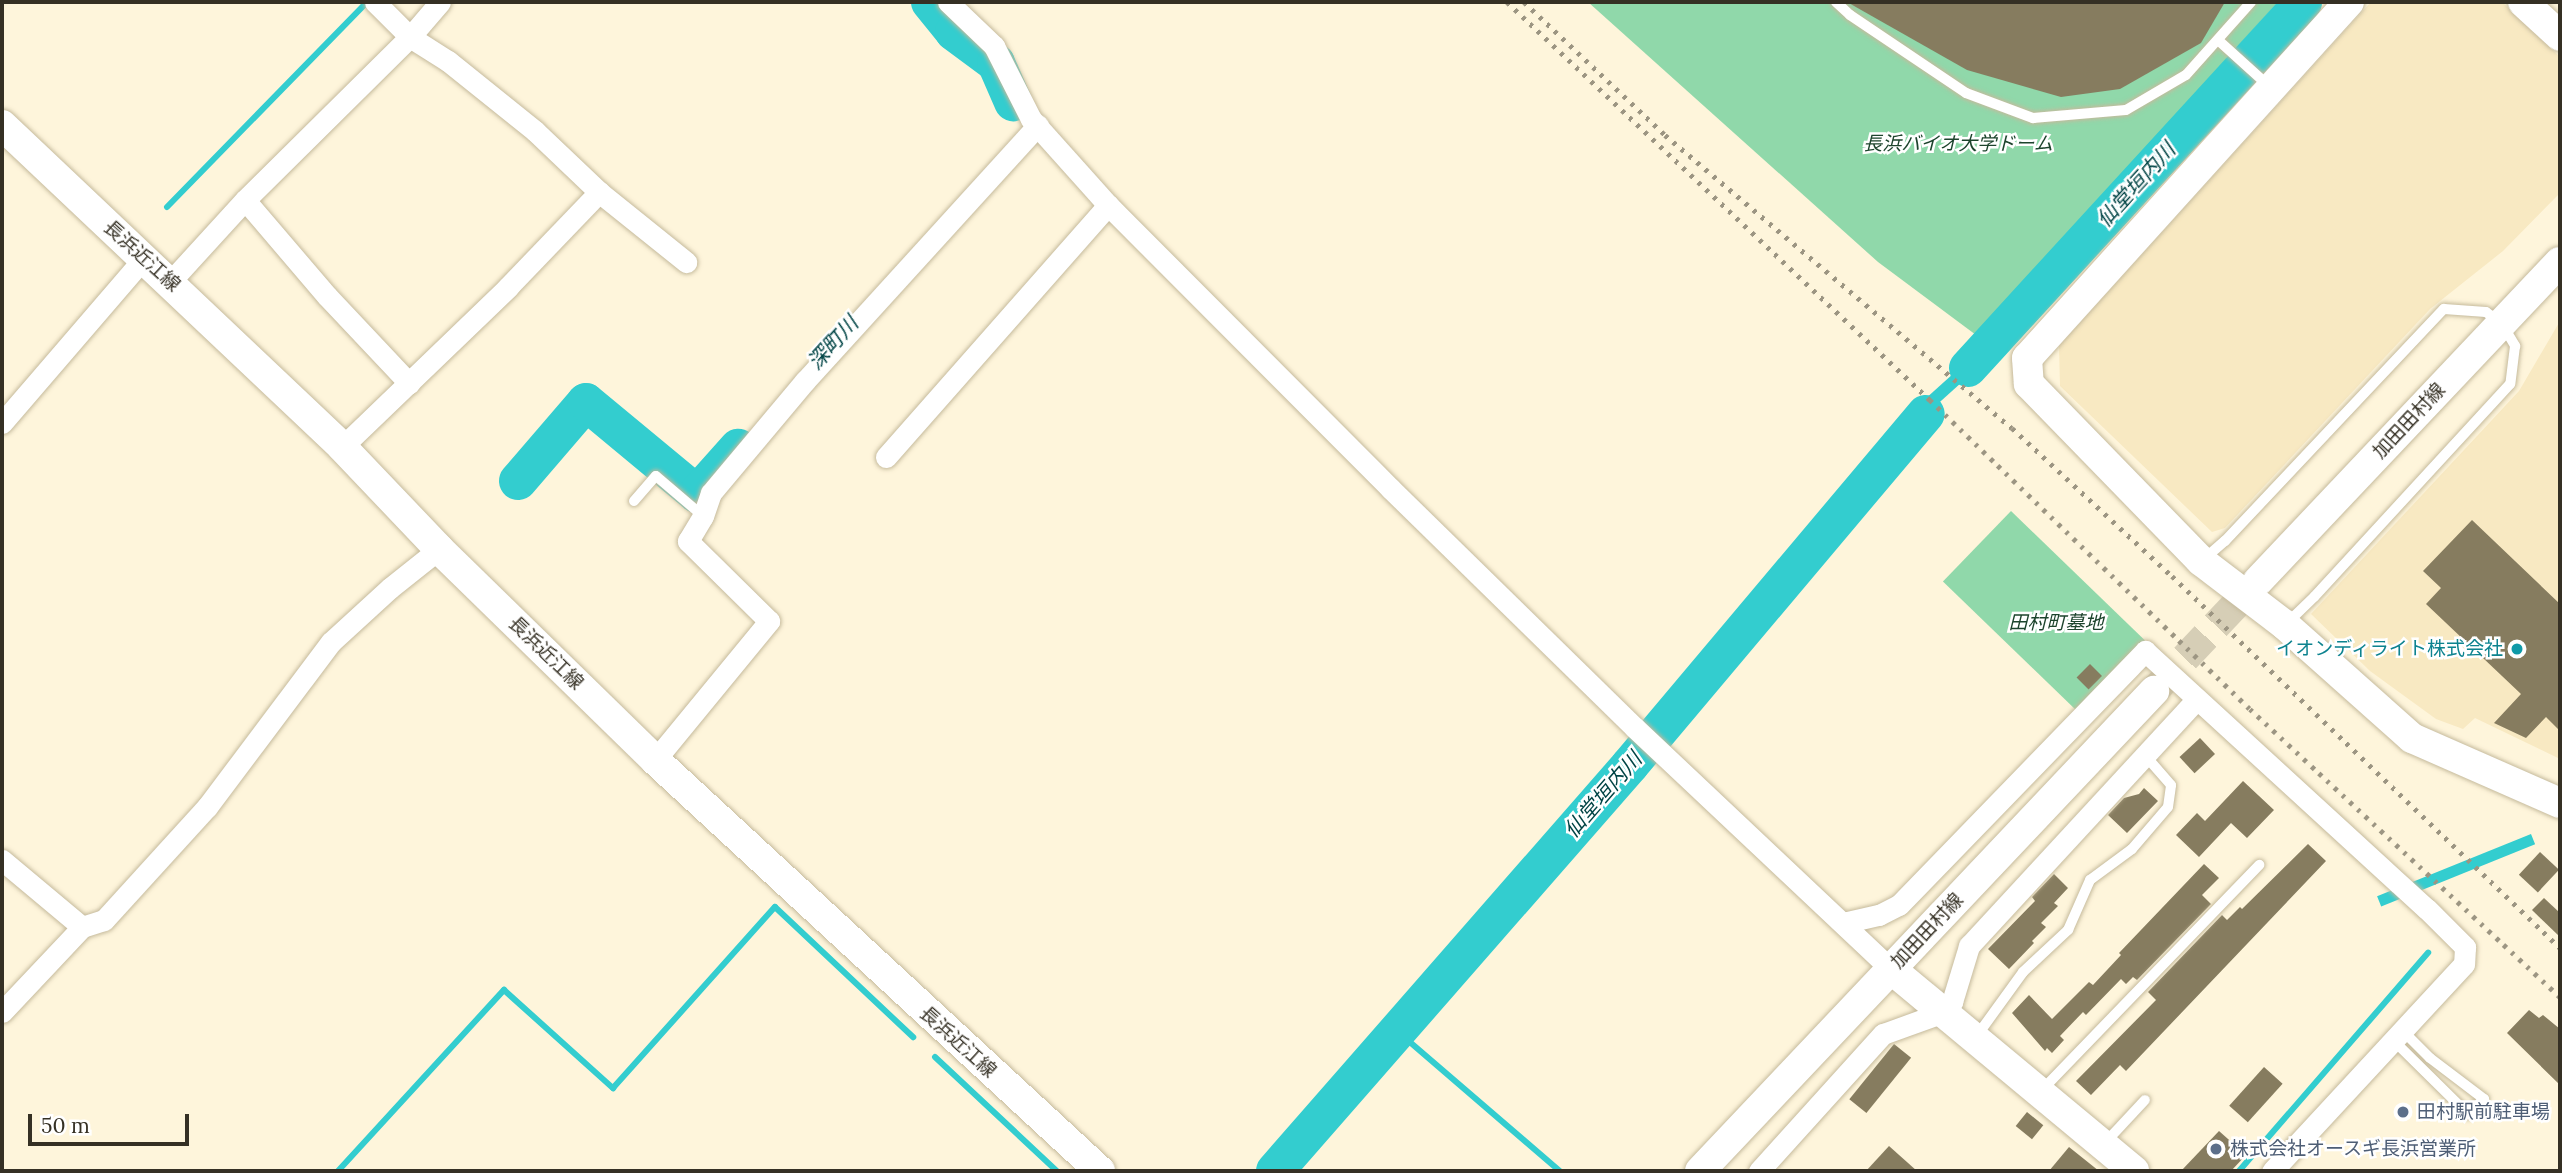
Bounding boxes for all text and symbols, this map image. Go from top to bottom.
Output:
park label: 長浜バイオ大学ドーム [1863,133,2053,155]
water label: 仙堂垣内川 [2092,138,2180,232]
street label: 長浜近江線 [99,216,185,296]
water label: 深町川 [803,311,863,375]
street label: 加田田村線 [2368,378,2450,464]
street label: 長浜近江線 [504,612,588,694]
park label: 田村町墓地 [2009,612,2103,634]
place label: イオンディライト株式会社 [2275,638,2503,660]
marker: イオンディライト株式会社 [2509,641,2525,657]
water label: 仙堂垣内川 [1559,747,1647,843]
street label: 加田田村線 [1886,888,1968,974]
street label: 長浜近江線 [915,1002,1001,1082]
scale bar [32,1100,192,1144]
place label: 田村駅前駐車場 [2417,1101,2550,1123]
marker: 田村駅前駐車場 [2395,1104,2411,1120]
text: 50 m [41,1112,90,1139]
place label: 株式会社オースギ長浜営業所 [2230,1138,2477,1160]
marker: 株式会社オースギ長浜営業所 [2208,1141,2224,1157]

